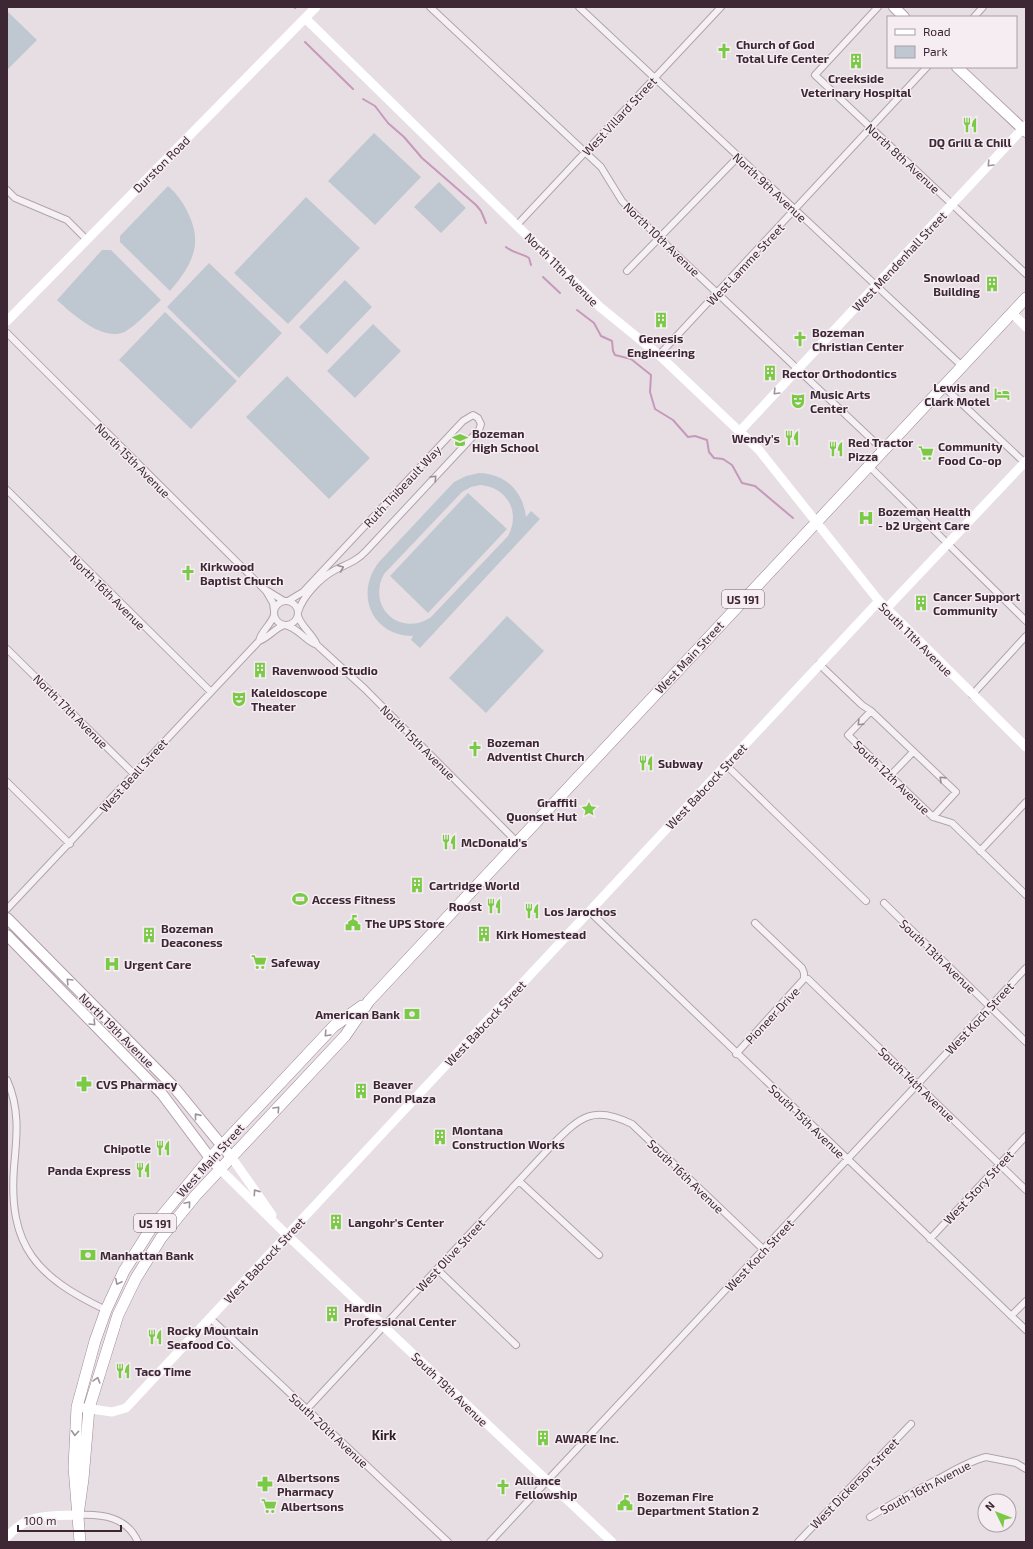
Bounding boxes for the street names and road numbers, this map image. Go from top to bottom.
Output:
street label: West Villard Street [579,74,659,158]
street label: North 8th Avenue [863,120,943,196]
street label: Durston Road [130,133,192,195]
street label: North 9th Avenue [730,149,810,225]
street label: North 10th Avenue [621,199,703,279]
street label: West Mendenhall Street [849,208,949,314]
street label: West Lamme Street [703,220,787,308]
street label: North 11th Avenue [522,229,602,309]
street label: North 15th Avenue [93,420,173,500]
street label: Ruth Thibeault Way [361,442,444,530]
street label: North 16th Avenue [68,552,148,632]
road number: US 191 [722,590,764,608]
street label: South 11th Avenue [876,599,956,679]
street label: West Main Street [652,618,726,696]
street label: North 17th Avenue [31,671,111,751]
street label: North 15th Avenue [378,702,458,782]
street label: West Beall Street [96,735,170,815]
street label: South 12th Avenue [851,737,933,817]
street label: West Babcock Street [663,740,750,832]
street label: South 13th Avenue [897,916,979,996]
street label: West Babcock Street [442,977,529,1069]
street label: West Koch Street [942,979,1016,1057]
street label: Pioneer Drive [742,984,802,1046]
street label: North 19th Avenue [77,990,157,1070]
street label: South 14th Avenue [876,1044,958,1124]
street label: South 15th Avenue [766,1081,848,1161]
street label: West Main Street [173,1120,247,1200]
street label: South 16th Avenue [645,1136,727,1216]
street label: West Story Street [940,1147,1016,1227]
road number: US 191 [134,1214,176,1232]
street label: West Babcock Street [221,1214,308,1306]
street label: West Olive Street [413,1215,488,1294]
street label: West Koch Street [722,1216,796,1294]
street label: South 19th Avenue [409,1349,491,1429]
street label: South 20th Avenue [287,1390,371,1470]
street label: West Dickerson Street [807,1434,901,1531]
street label: South 16th Avenue [877,1457,973,1517]

